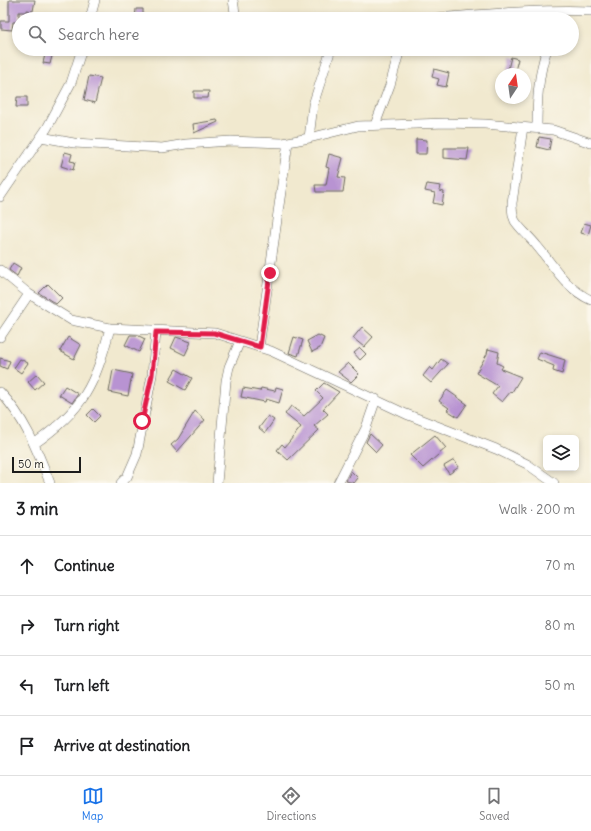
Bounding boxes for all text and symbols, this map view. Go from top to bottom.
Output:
search box [12,12,579,56]
icon: search [26,23,48,45]
text: Search here [58,25,139,44]
north arrow [495,68,531,104]
route end [261,264,279,282]
route start [133,412,151,430]
map controls [543,435,579,471]
button: layers [543,435,579,471]
scale bar [12,455,81,474]
text: 50 m [18,457,44,471]
text: 3 min [16,498,58,520]
text: Walk · 200 m [499,501,575,518]
icon: ahead [16,555,38,577]
text: Continue [54,556,115,575]
text: 70 m [546,557,575,574]
icon: right [16,615,38,637]
text: Turn right [54,616,119,635]
text: 80 m [544,617,575,634]
icon: left [16,675,38,697]
text: Turn left [54,676,109,695]
text: 50 m [544,677,575,694]
icon: arrive [16,735,38,757]
text: Arrive at destination [54,736,190,755]
tab: Map [82,785,104,823]
tab: Directions [267,785,316,823]
tab: Saved [479,785,509,823]

